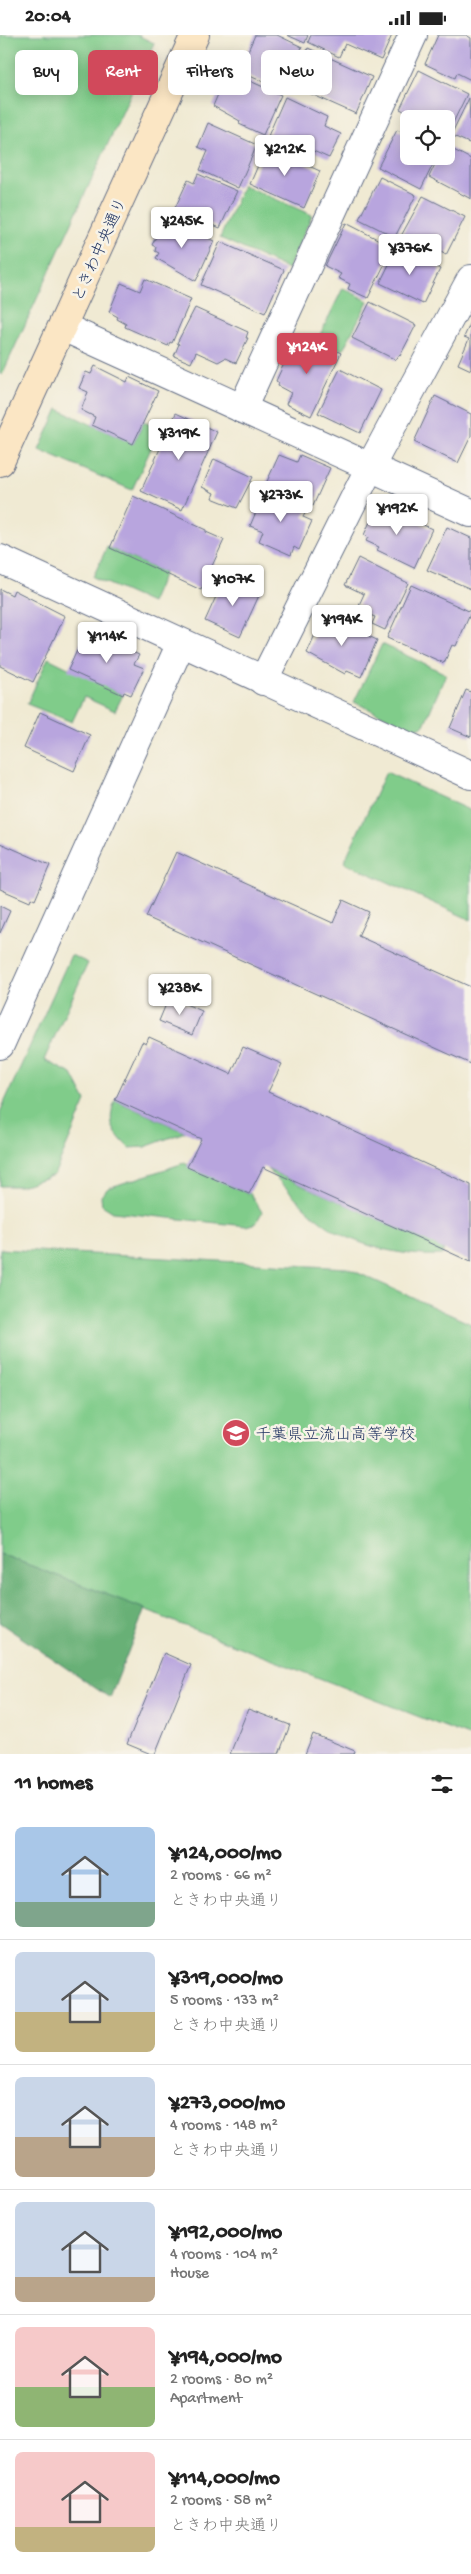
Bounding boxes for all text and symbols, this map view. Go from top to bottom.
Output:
text: 20:04 [25,6,71,29]
chip: Buy [15,50,78,95]
chip: Rent [88,50,158,95]
chip: Filters [168,50,251,95]
chip: New [261,50,332,95]
map controls [400,110,455,165]
button: locate [400,110,455,165]
pin: ¥212K [250,135,320,177]
text: ¥212K [266,141,304,160]
street label: ときわ中央通り [69,195,133,305]
pin: ¥245K [147,207,217,249]
text: ¥245K [162,213,202,232]
pin: ¥376K [375,233,445,276]
text: ¥376K [390,240,430,259]
pin: ¥124K [272,333,342,375]
text: ¥124K [288,339,326,358]
pin: ¥319K [144,419,214,461]
text: ¥319K [159,425,199,444]
pin: ¥273K [246,481,316,523]
text: ¥273K [261,487,301,506]
pin: ¥192K [362,493,432,536]
text: ¥192K [378,500,416,519]
pin: ¥107K [198,565,268,607]
text: ¥107K [213,571,253,590]
pin: ¥194K [307,605,377,647]
text: ¥194K [323,611,361,630]
pin: ¥114K [72,621,142,664]
text: ¥114K [89,628,125,647]
pin: ¥238K [145,973,215,1016]
text: ¥238K [159,980,201,999]
school or university icon: 千葉県立流山高等学校 [221,1418,251,1448]
place label: 千葉県立流山高等学校 [255,1426,415,1446]
icon: filters [428,1770,456,1798]
text: 11 homes [15,1772,93,1797]
text: ¥124,000/mo [170,1842,282,1867]
icon: home [55,1847,115,1907]
text: 2 rooms · 66 m² [170,1867,271,1886]
text: ときわ中央通り [170,1893,282,1912]
text: ¥319,000/mo [170,1967,283,1992]
icon: home [55,1972,115,2032]
text: 5 rooms · 133 m² [170,1992,279,2011]
text: ときわ中央通り [170,2018,282,2037]
text: ¥273,000/mo [170,2092,285,2117]
icon: home [55,2097,115,2157]
text: 4 rooms · 148 m² [170,2117,278,2136]
text: ときわ中央通り [170,2143,282,2162]
text: ¥192,000/mo [170,2221,282,2246]
icon: home [55,2222,115,2282]
text: 4 rooms · 104 m² [170,2246,278,2265]
text: House [170,2265,209,2284]
text: ¥194,000/mo [170,2346,282,2371]
icon: home [55,2347,115,2407]
text: 2 rooms · 80 m² [170,2371,273,2390]
text: Apartment [170,2390,242,2409]
text: ¥114,000/mo [170,2467,280,2492]
icon: home [55,2472,115,2532]
text: 2 rooms · 58 m² [170,2492,272,2511]
text: ときわ中央通り [170,2518,282,2537]

